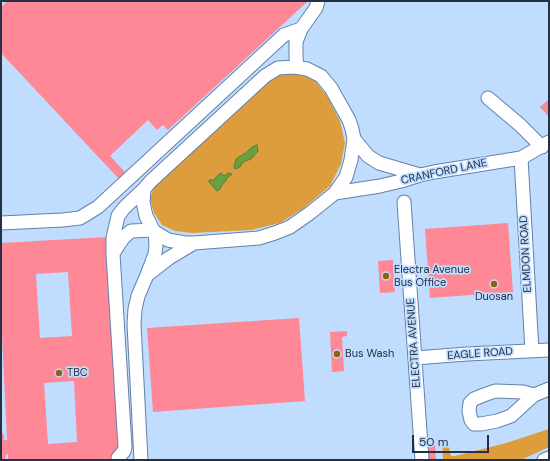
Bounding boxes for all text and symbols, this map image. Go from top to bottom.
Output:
street label: CRANFORD LANE [400,156,488,188]
street label: ELMDON ROAD [517,215,535,293]
place label: Electra Avenue Bus Office [394,263,470,289]
marker: Electra Avenue Bus Office [381,271,391,281]
marker: Duosan [489,279,499,289]
place label: Duosan [475,290,513,304]
street label: ELECTRA AVENUE [404,298,424,388]
street label: EAGLE ROAD [447,345,513,363]
place label: Bus Wash [345,347,394,361]
marker: Bus Wash [332,349,342,359]
place label: TBC [67,366,88,380]
marker: TBC [54,368,64,378]
scale bar [414,427,491,453]
text: 50 m [419,434,448,450]

